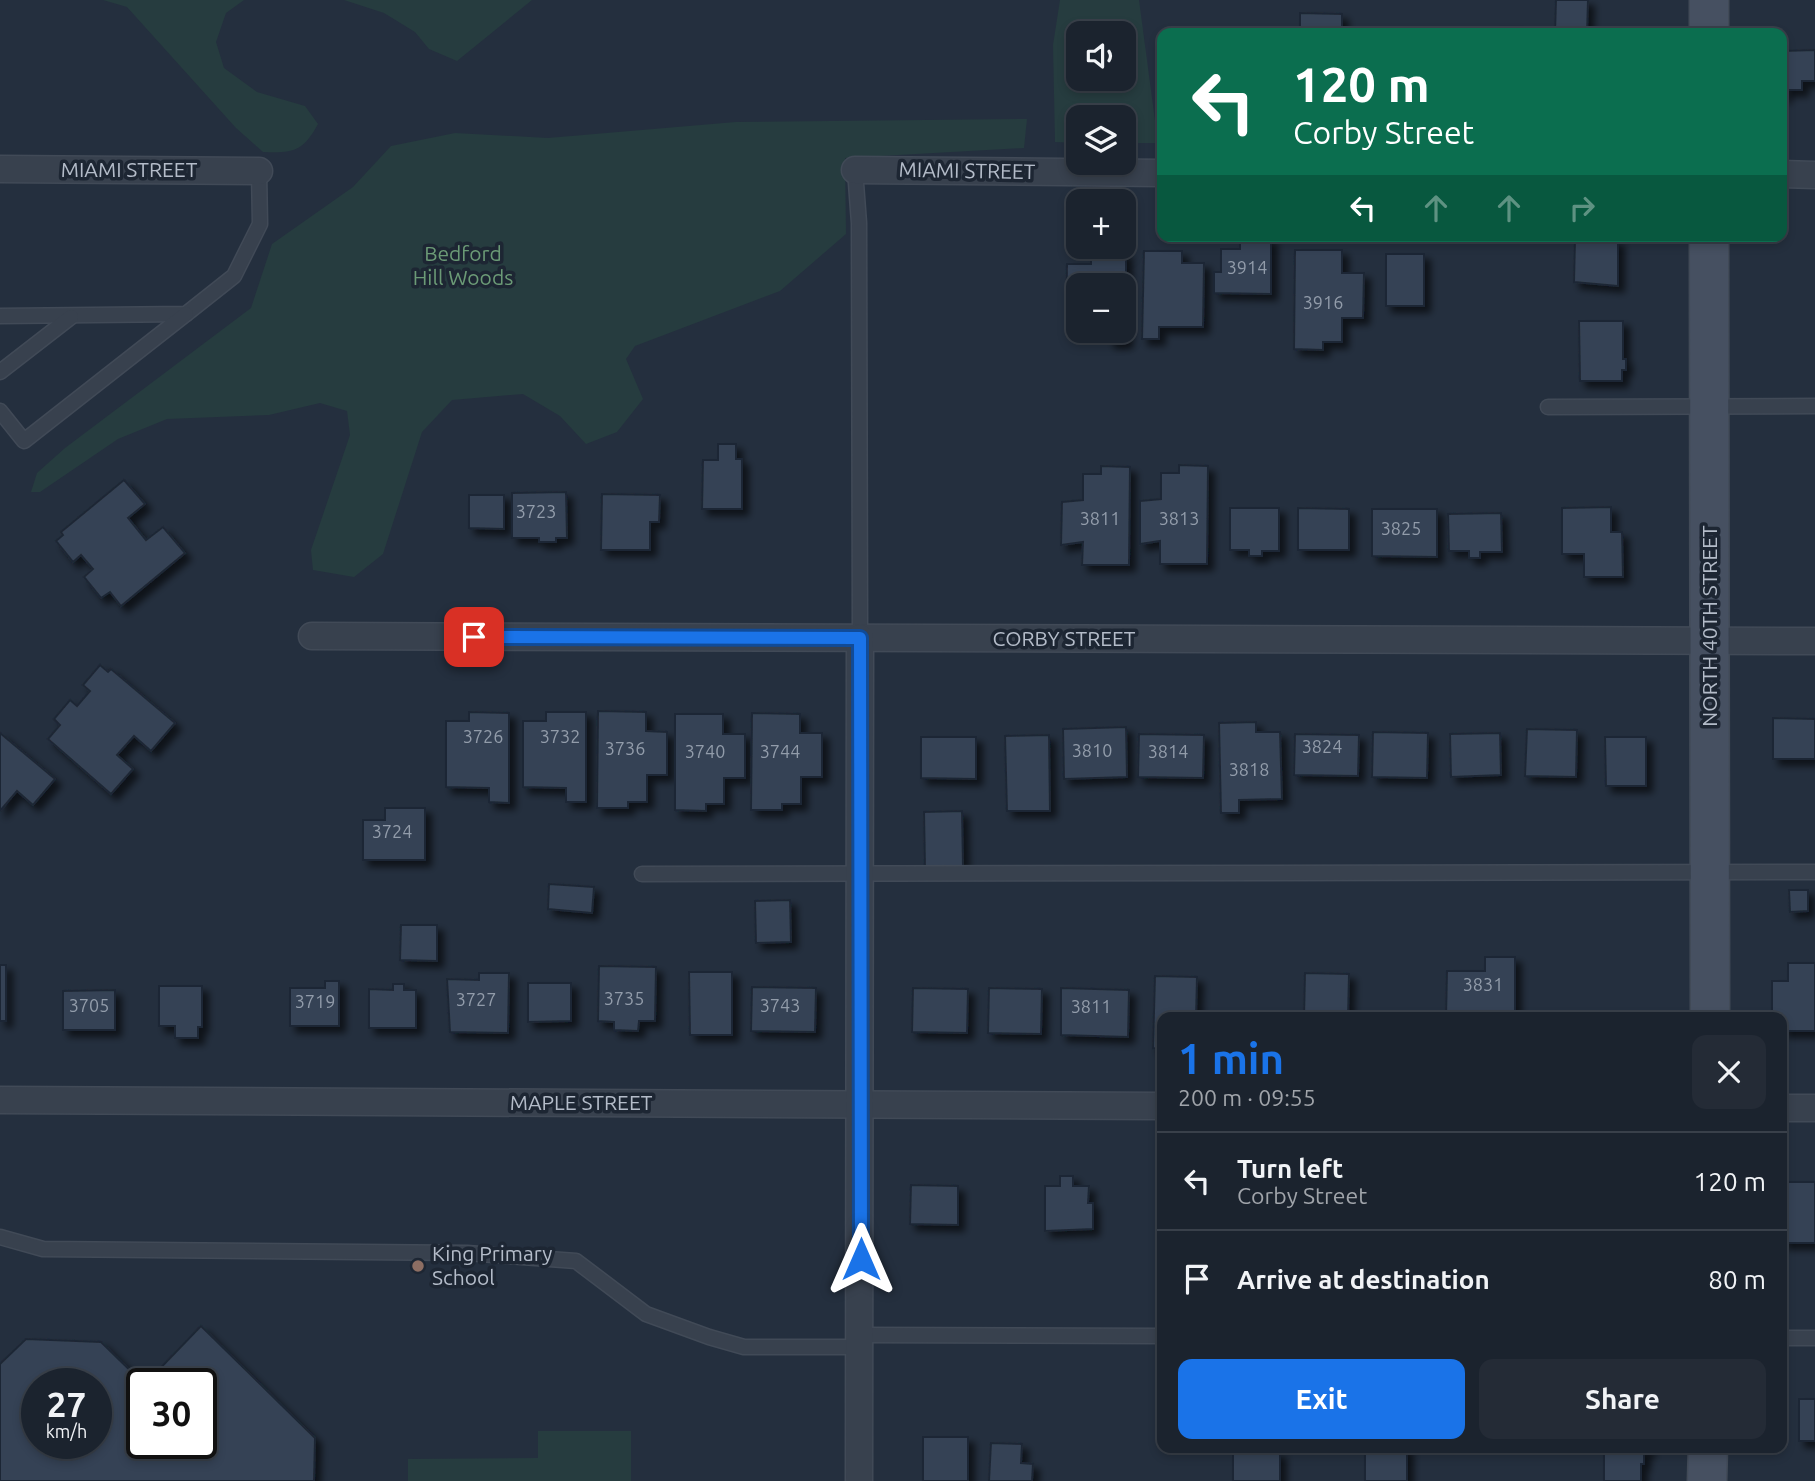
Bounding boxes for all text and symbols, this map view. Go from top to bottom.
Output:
map controls [1066,21,1136,343]
button: sound [1066,21,1136,91]
icon: left [1178,56,1269,147]
text: 120 m [1293,56,1430,111]
button: layers [1066,105,1136,175]
text: Corby Street [1293,114,1474,150]
street label: MIAMI STREET [61,157,198,181]
street label: MIAMI STREET [898,157,1036,183]
button: + [1066,189,1136,259]
icon: left [1344,189,1382,227]
icon: ahead [1417,189,1455,227]
icon: ahead [1490,189,1528,227]
icon: right [1563,189,1601,227]
park label: Bedford Hill Woods [413,241,513,289]
house number: 3914 [1227,257,1267,277]
button: − [1066,273,1136,343]
house number: 3916 [1303,292,1343,312]
house number: 3723 [516,501,556,521]
house number: 3811 [1080,508,1120,528]
house number: 3813 [1159,508,1199,528]
house number: 3825 [1381,518,1421,538]
street label: NORTH 40TH STREET [1697,525,1721,727]
pin [444,607,504,667]
icon: arrive [455,618,493,656]
street label: CORBY STREET [993,626,1136,650]
house number: 3726 [463,726,503,746]
house number: 3732 [540,726,580,746]
house number: 3824 [1302,736,1342,756]
house number: 3736 [605,738,645,758]
house number: 3810 [1072,740,1112,760]
house number: 3740 [685,741,725,761]
house number: 3744 [760,741,800,761]
house number: 3814 [1148,741,1188,761]
house number: 3818 [1229,759,1269,779]
house number: 3724 [372,821,412,841]
house number: 3831 [1463,974,1503,994]
house number: 3735 [604,988,644,1008]
house number: 3727 [456,989,496,1009]
house number: 3719 [295,991,335,1011]
house number: 3705 [69,995,109,1015]
house number: 3743 [760,995,800,1015]
house number: 3811 [1071,996,1111,1016]
text: 1 min [1178,1035,1284,1082]
button: close [1692,1035,1766,1109]
text: 200 m · 09:55 [1178,1085,1316,1110]
street label: MAPLE STREET [510,1090,653,1114]
text: Turn left [1237,1154,1343,1183]
icon: left [1178,1162,1216,1200]
text: 120 m [1694,1167,1766,1196]
text: Corby Street [1237,1183,1367,1208]
position arrow [824,1222,898,1296]
place label: King Primary School [432,1241,552,1289]
marker: King Primary School [410,1258,426,1274]
icon: arrive [1178,1260,1216,1298]
text: Arrive at destination [1237,1265,1490,1294]
text: 80 m [1708,1265,1766,1294]
button: Exit [1178,1359,1465,1439]
button: Share [1479,1359,1766,1439]
speed limit sign: 30 [126,1368,217,1459]
text: 27 [47,1384,86,1424]
text: km/h [46,1421,87,1441]

